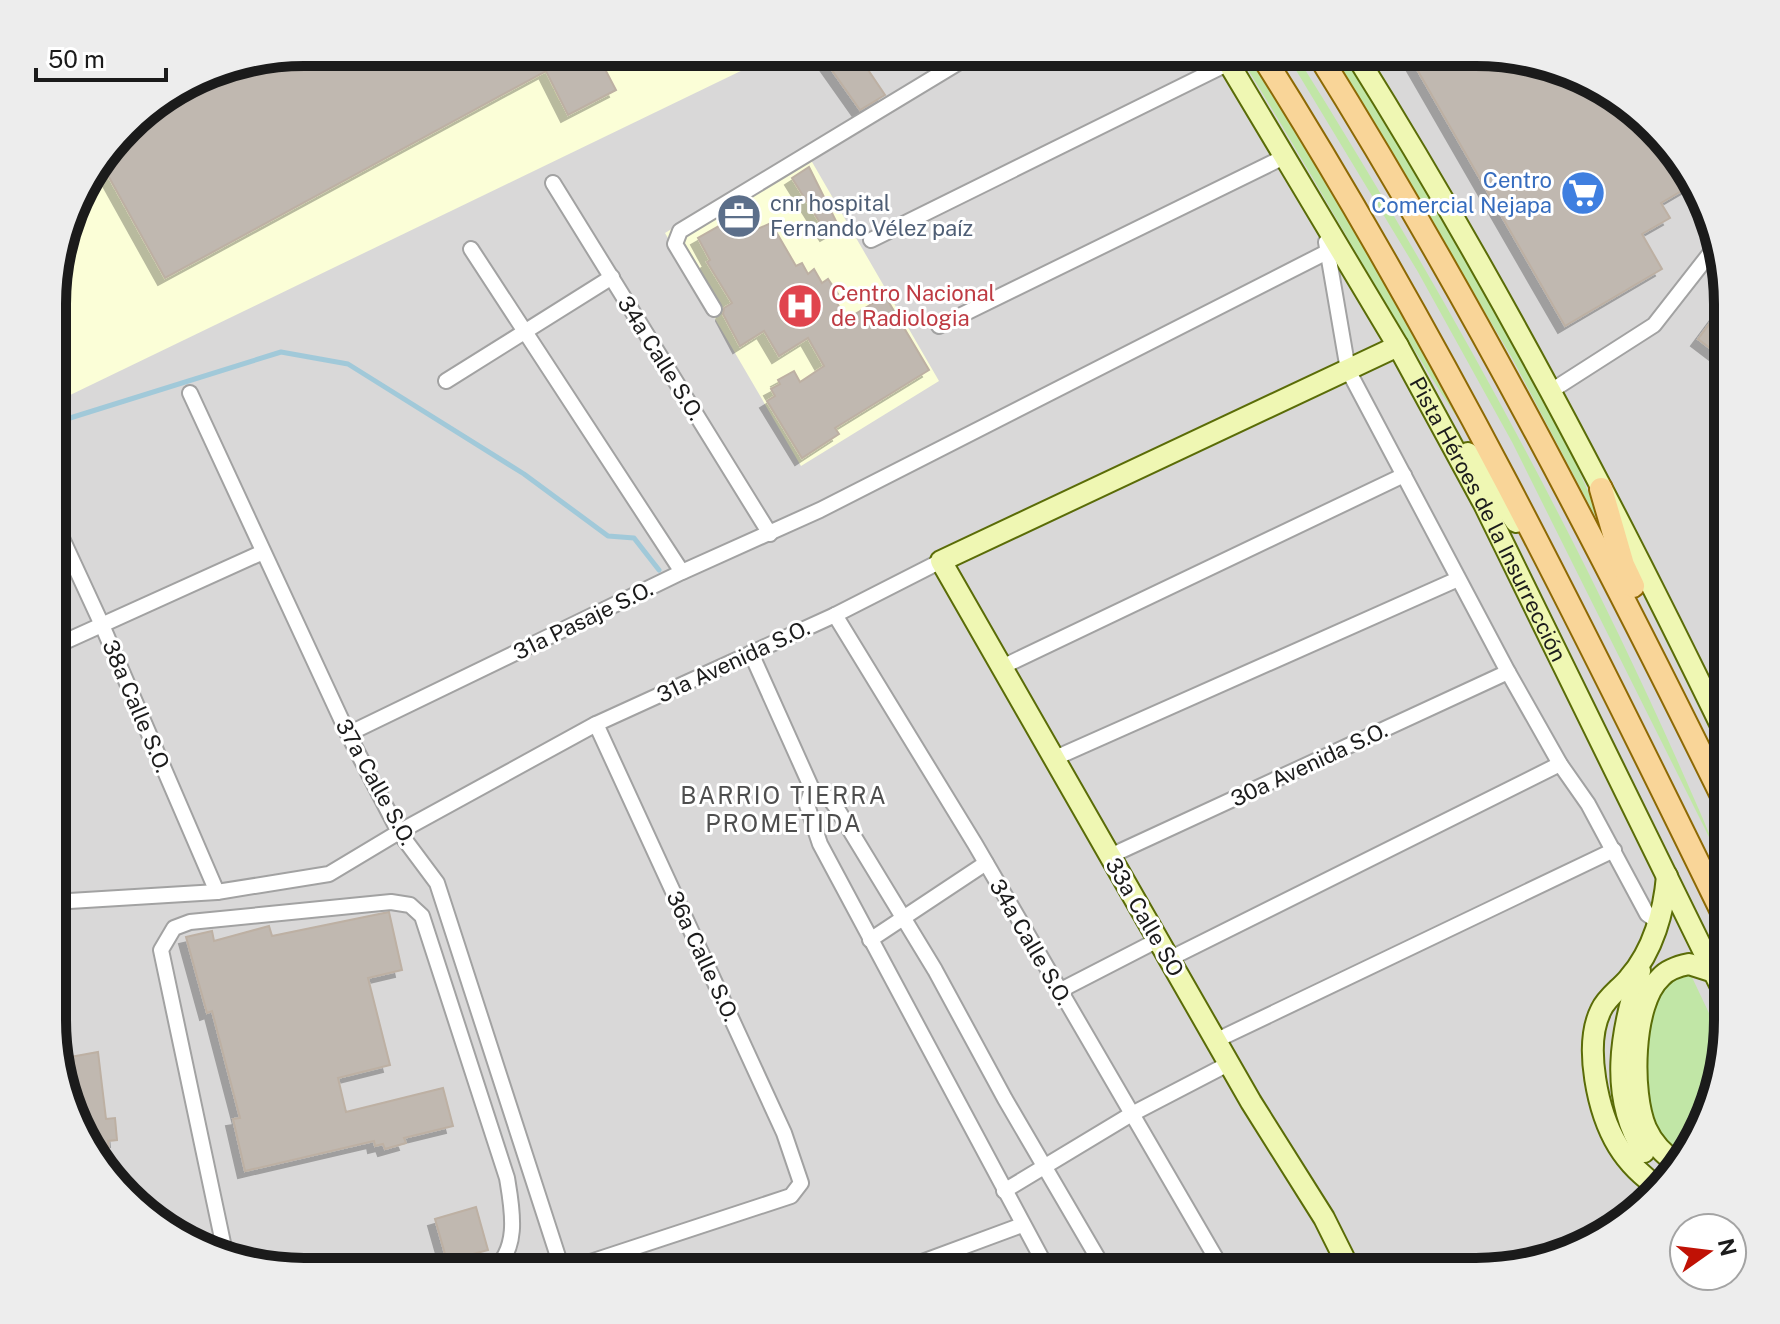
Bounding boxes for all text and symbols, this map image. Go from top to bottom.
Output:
scale bar [36,32,166,82]
text: 50 m [48,45,105,73]
place label: Centro Comercial Nejapa [1371,167,1552,218]
supermarket icon: Centro Comercial Nejapa [1559,169,1607,217]
place label: cnr hospital Fernando Vélez paíz [770,190,973,241]
office icon: cnr hospital Fernando Vélez paíz [715,192,763,240]
place label: Centro Nacional de Radiologia [831,280,995,331]
hospital icon: Centro Nacional de Radiologia [776,282,824,330]
street label: 34a Calle S.O. [613,291,709,425]
street label: Pista Héroes de la Insurrección [1404,372,1572,666]
street label: 31a Pasaje S.O. [509,575,657,665]
street label: 31a Avenida S.O. [653,614,813,708]
street label: 38a Calle S.O. [97,636,177,776]
street label: 37a Calle S.O. [331,714,421,850]
street label: 30a Avenida S.O. [1227,716,1391,812]
district label: BARRIO TIERRA PROMETIDA [680,781,888,837]
street label: 33a Calle SO [1100,853,1190,981]
street label: 34a Calle S.O. [984,874,1078,1010]
street label: 36a Calle S.O. [661,887,745,1025]
north arrow [1668,1212,1748,1292]
text: N [1713,1236,1742,1259]

